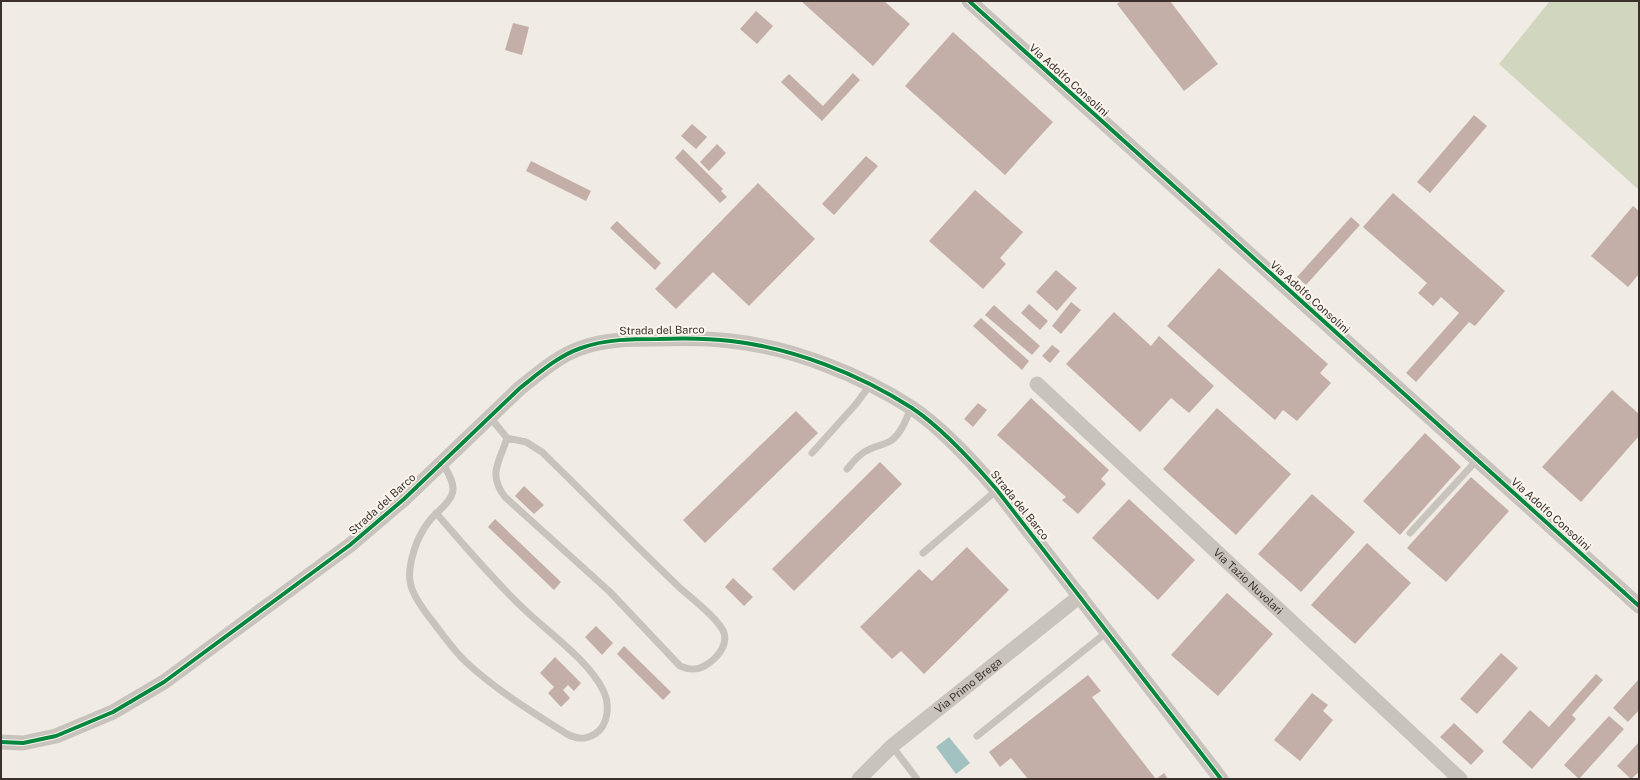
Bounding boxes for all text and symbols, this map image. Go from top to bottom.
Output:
street label: Via Adolfo Consolini [1027,41,1111,119]
street label: Via Adolfo Consolini [1268,258,1352,336]
street label: Strada del Barco [619,323,705,337]
street label: Strada del Barco [988,468,1052,542]
street label: Strada del Barco [346,471,418,537]
street label: Via Adolfo Consolini [1509,475,1593,553]
street label: Via Tazio Nuvolari [1211,546,1285,617]
street label: Via Primo Brega [932,655,1004,716]

